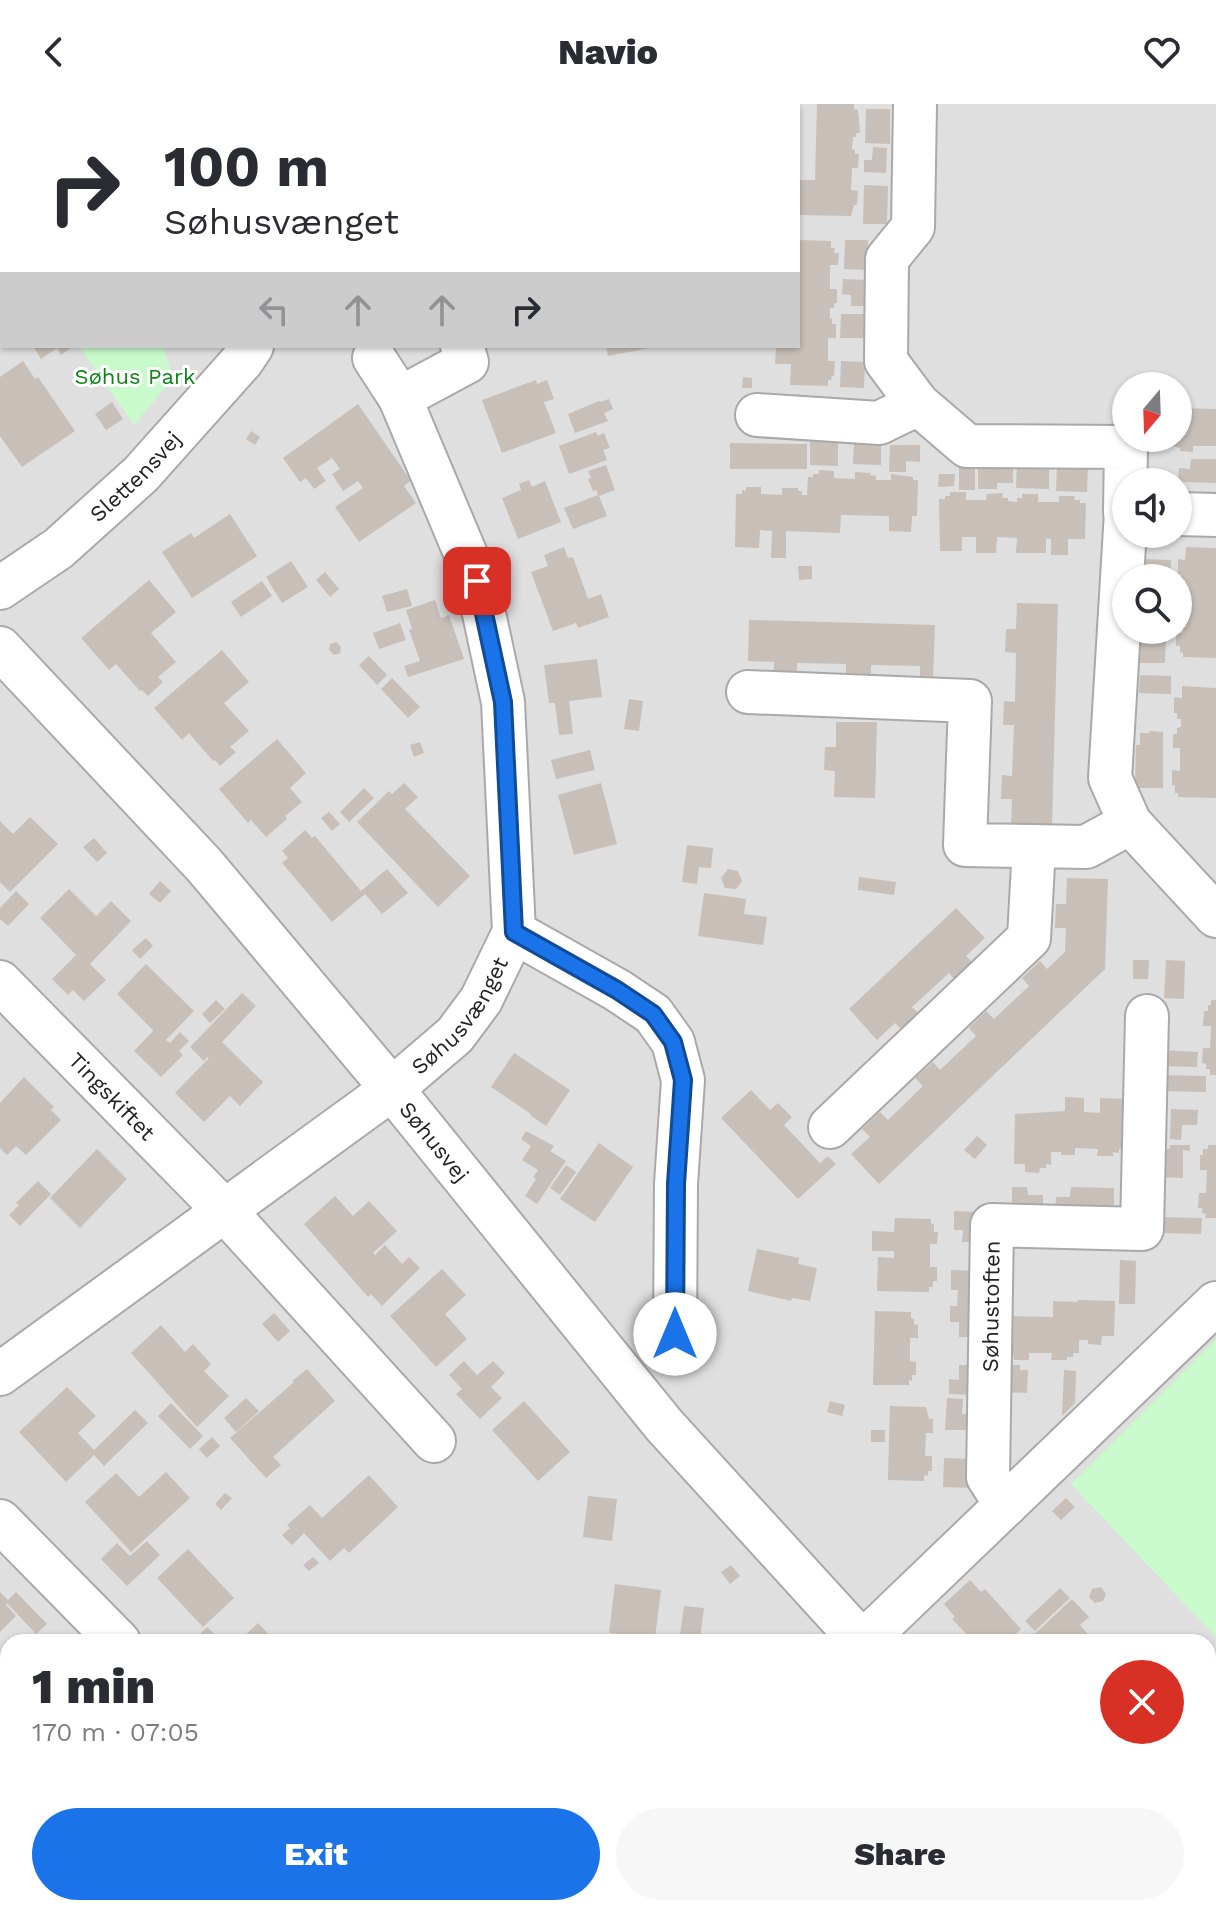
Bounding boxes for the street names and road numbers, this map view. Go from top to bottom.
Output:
street label: Slettensvej [85,426,186,527]
street label: Søhusvænget [407,953,513,1080]
street label: Tingskiftet [63,1048,160,1145]
street label: Søhusvej [394,1097,474,1187]
street label: Søhustoften [978,1240,1005,1372]

